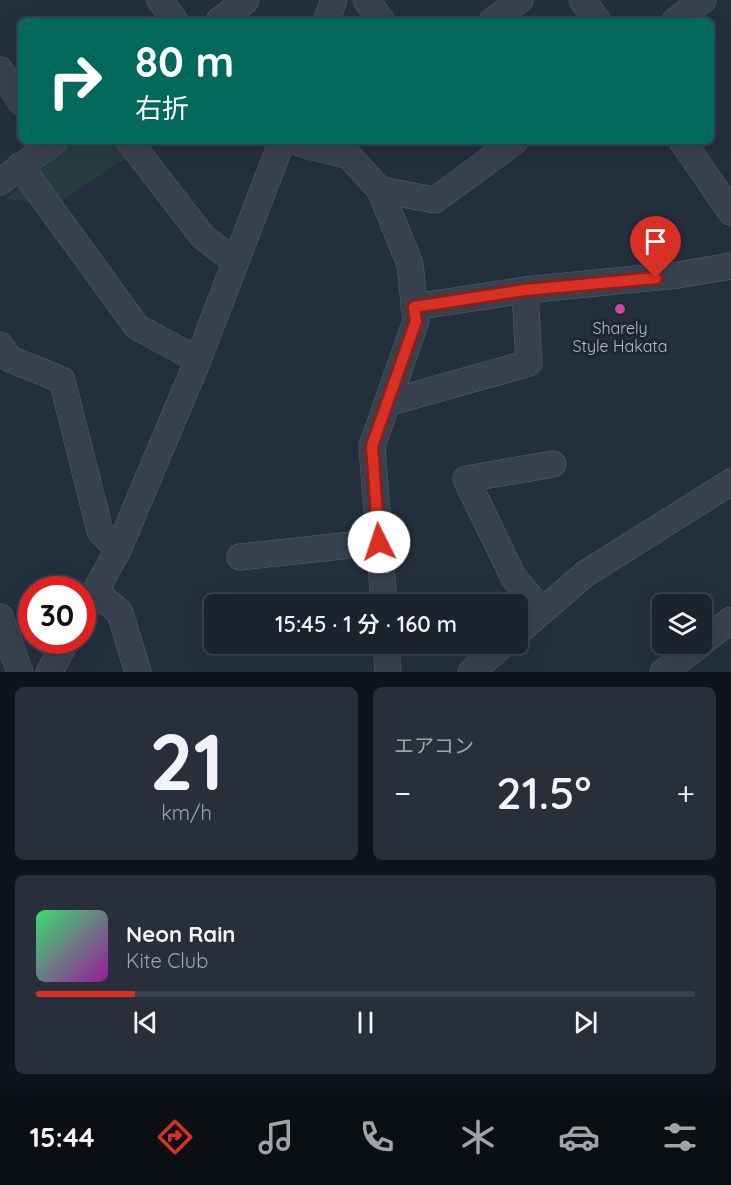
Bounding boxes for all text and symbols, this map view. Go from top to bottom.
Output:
text: 80 m [135,35,234,88]
icon: right [36,42,114,120]
text: 右折 [135,91,189,125]
pin [630,216,681,278]
icon: arrive [639,225,672,258]
marker: Sharely Style Hakata [613,302,627,316]
place label: Sharely Style Hakata [573,318,667,356]
position arrow [347,510,411,574]
speed limit sign: 30 [18,576,96,654]
map controls [652,594,712,654]
button: layers [652,594,712,654]
text: 15:45 · 1 分 · 160 m [275,610,457,638]
text: 21 [149,712,224,810]
text: エアコン [394,733,474,758]
text: 21.5° [496,764,591,820]
text: − [394,772,411,813]
text: + [676,772,695,813]
text: km/h [161,800,212,825]
text: Neon Rain [126,920,235,948]
text: Kite Club [126,948,208,973]
icon: previous [129,1006,162,1039]
icon: pause [349,1006,382,1039]
icon: next [569,1006,602,1039]
icon: directions [154,1116,196,1158]
icon: music [255,1116,297,1158]
icon: phone [356,1116,398,1158]
icon: climate [457,1116,499,1158]
icon: car [558,1116,600,1158]
icon: filters [659,1116,701,1158]
text: 15:44 [30,1120,95,1154]

